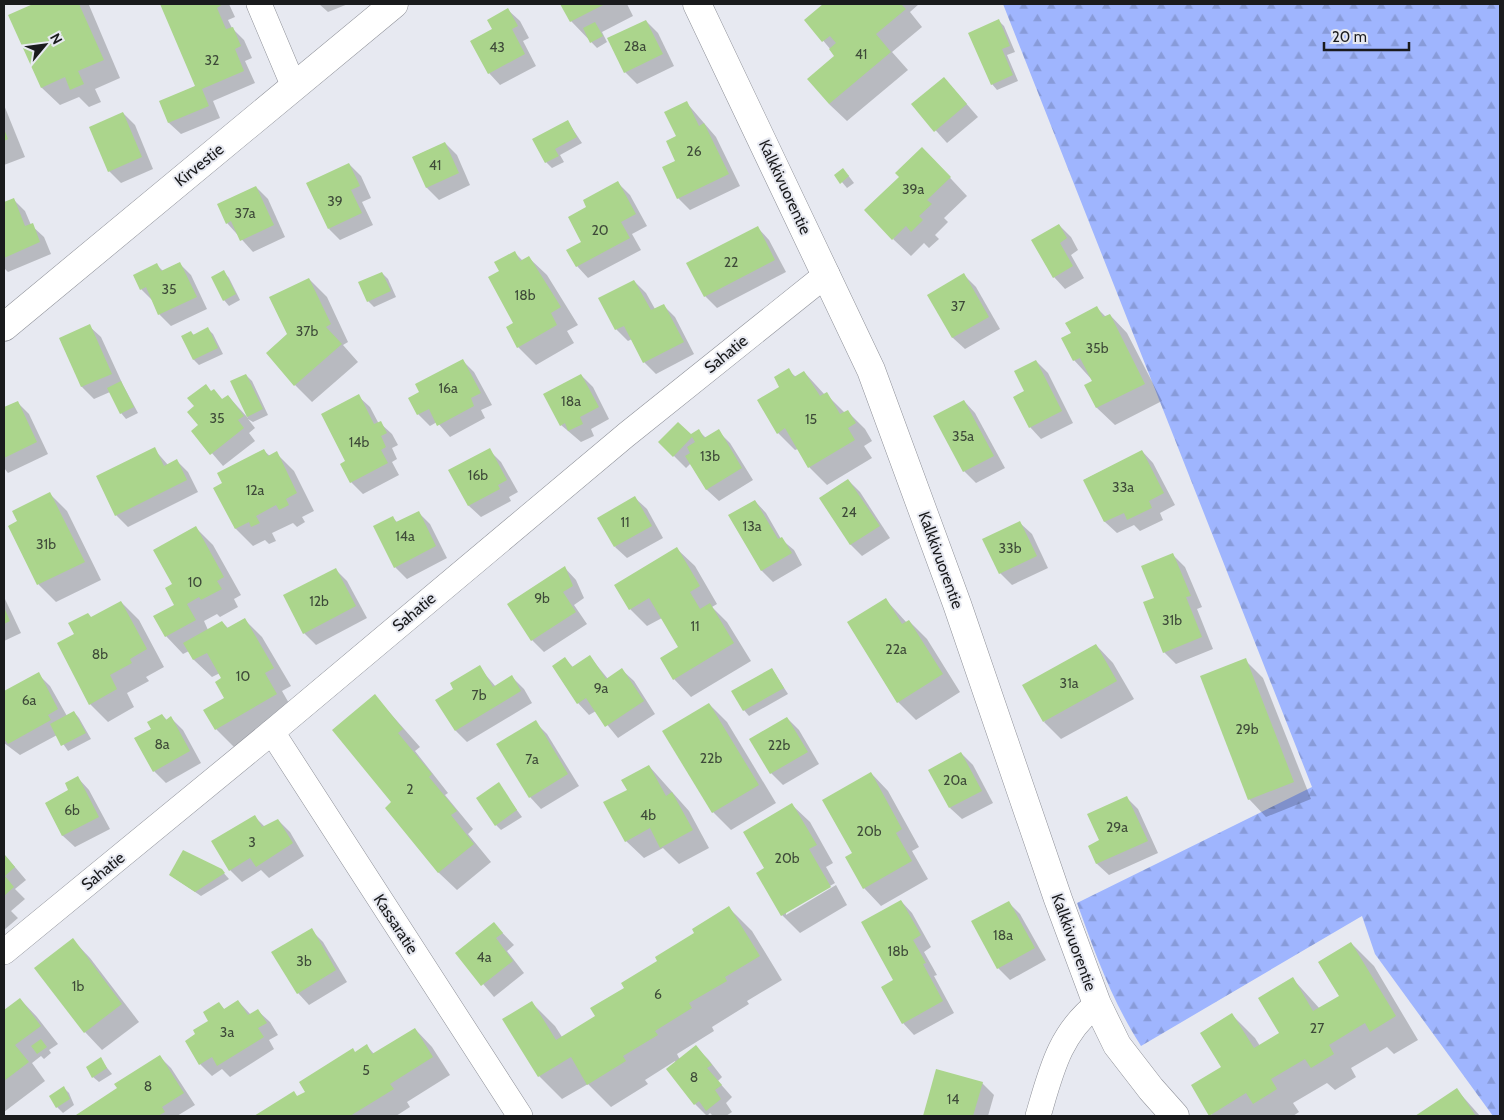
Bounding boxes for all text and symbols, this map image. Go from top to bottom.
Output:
north arrow [20,20,70,70]
scale bar [1324,20,1409,52]
text: 20 m [1332,28,1367,46]
text: N [46,30,67,47]
house number: 28a [624,37,647,55]
house number: 43 [489,38,505,56]
house number: 41 [855,45,867,63]
house number: 32 [205,51,219,69]
street label: Kalkkivuorentie [755,137,815,237]
street label: Kirvestie [171,140,227,190]
house number: 26 [686,142,702,160]
house number: 41 [429,156,441,174]
house number: 39a [902,180,924,198]
house number: 39 [327,192,343,210]
house number: 37a [235,204,256,222]
house number: 20 [591,221,609,239]
house number: 22 [724,253,738,271]
house number: 35 [161,280,177,298]
house number: 18b [515,286,536,304]
house number: 37 [951,297,965,315]
house number: 37b [296,322,318,340]
street label: Sahatie [701,331,751,377]
house number: 35b [1086,339,1109,357]
house number: 16a [438,379,458,397]
house number: 18a [561,392,581,410]
house number: 35 [209,409,225,427]
house number: 15 [805,410,817,428]
house number: 35a [952,427,974,445]
house number: 14b [349,433,369,451]
house number: 13b [700,447,720,465]
house number: 16b [468,466,488,484]
house number: 33a [1112,478,1134,496]
house number: 12a [246,481,265,499]
house number: 24 [841,503,857,521]
street label: Kalkkivuorentie [915,509,967,611]
house number: 11 [620,513,630,531]
house number: 13a [743,517,762,535]
house number: 14a [395,527,415,545]
house number: 31b [36,535,56,553]
house number: 33b [999,539,1022,557]
house number: 10 [188,573,202,591]
street label: Sahatie [389,589,439,635]
house number: 9b [534,589,550,607]
house number: 12b [309,592,329,610]
house number: 31b [1162,611,1182,629]
house number: 11 [690,617,700,635]
house number: 22a [885,640,907,658]
house number: 8b [92,645,108,663]
house number: 10 [236,667,250,685]
house number: 31a [1060,674,1079,692]
house number: 9a [594,679,609,697]
house number: 7b [472,686,487,704]
house number: 6a [22,691,37,709]
house number: 29b [1235,720,1259,738]
house number: 8a [154,735,170,753]
house number: 22b [768,736,790,754]
house number: 22b [700,749,722,767]
house number: 7a [525,750,539,768]
house number: 20a [943,771,967,789]
house number: 2 [406,780,414,798]
house number: 6b [64,801,80,819]
house number: 4b [640,806,656,824]
house number: 29a [1106,818,1128,836]
house number: 20b [857,822,882,840]
house number: 3 [248,833,256,851]
street label: Sahatie [78,848,128,894]
house number: 20b [775,849,800,867]
street label: Kassaratie [370,891,422,957]
street label: Kalkkivuorentie [1048,891,1100,993]
house number: 18a [993,926,1013,944]
house number: 18b [888,942,909,960]
house number: 4a [477,948,492,966]
house number: 3b [296,952,312,970]
house number: 1b [72,977,84,995]
house number: 6 [654,985,662,1003]
house number: 27 [1310,1019,1324,1037]
house number: 3a [220,1023,234,1041]
house number: 5 [362,1061,370,1079]
house number: 8 [690,1068,698,1086]
house number: 8 [144,1077,152,1095]
house number: 14 [947,1090,959,1108]

